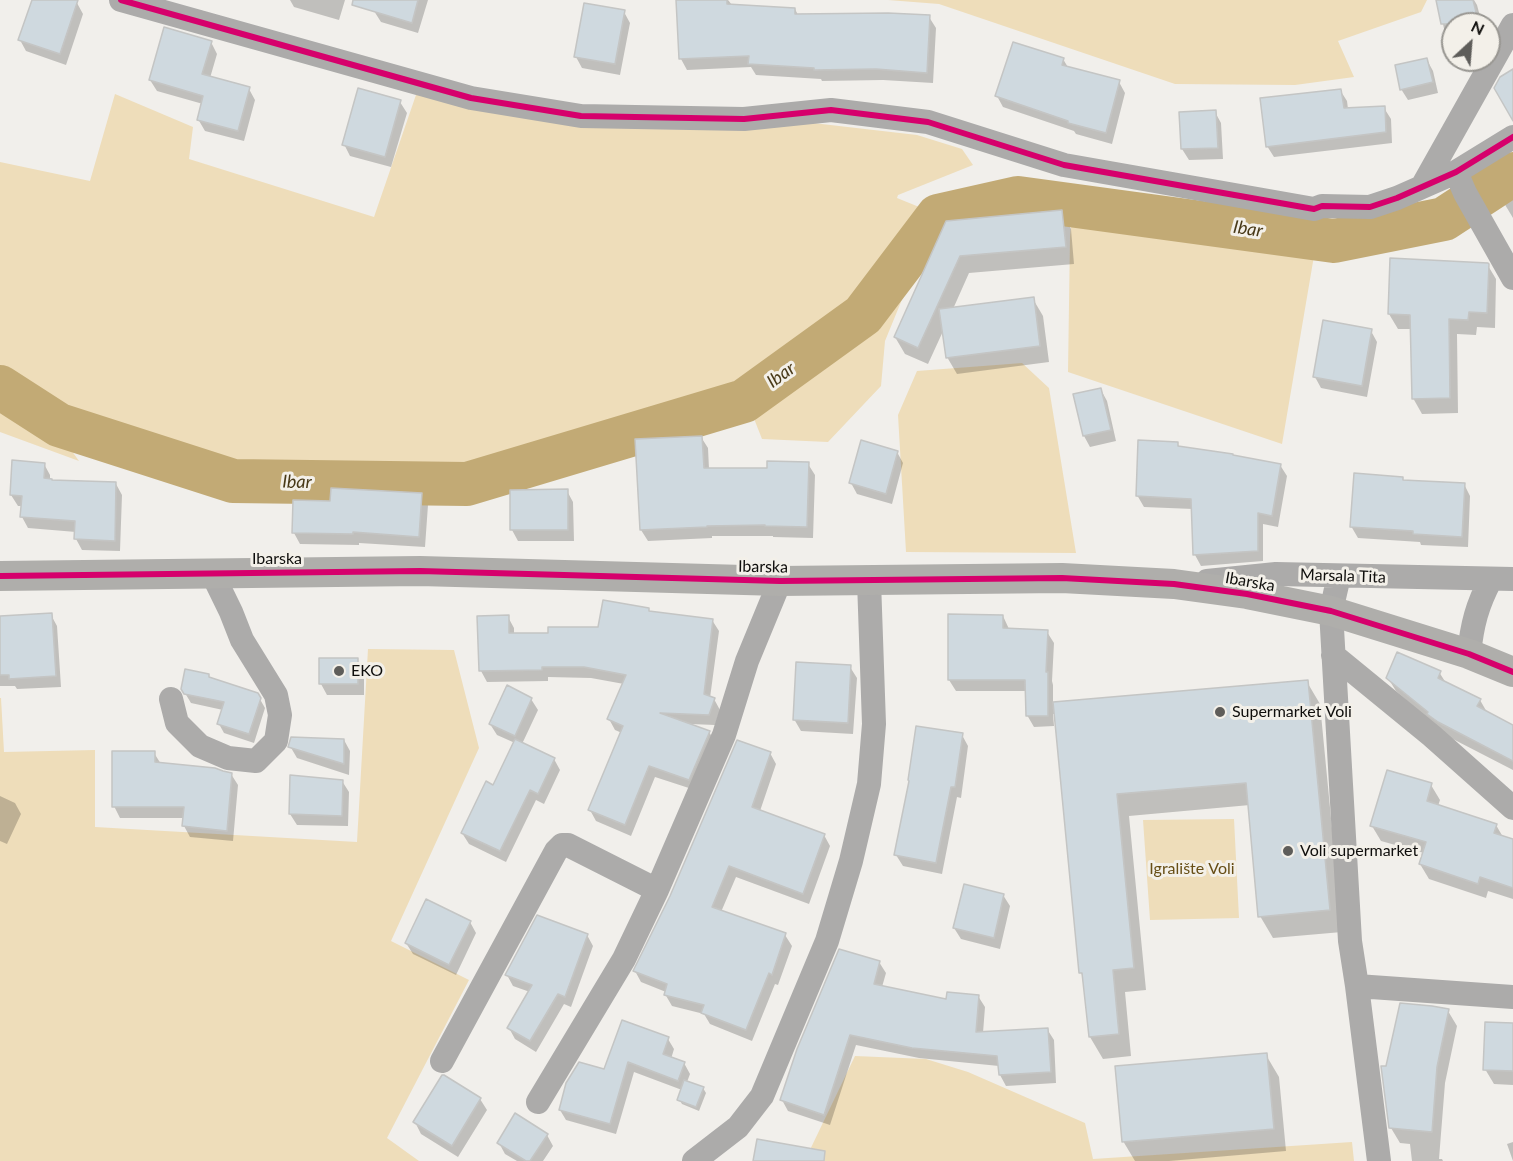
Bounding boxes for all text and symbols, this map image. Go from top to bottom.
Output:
north arrow [1441,12,1501,72]
text: N [1469,16,1488,38]
water label: Ibar [1232,216,1264,242]
water label: Ibar [763,358,799,392]
water label: Ibar [282,471,312,493]
street label: Ibarska [252,549,302,569]
street label: Ibarska [738,557,788,577]
street label: Marsala Tita [1300,565,1386,587]
street label: Ibarska [1224,568,1276,596]
place label: EKO [351,661,383,681]
marker: EKO [332,664,346,678]
place label: Supermarket Voli [1232,702,1352,722]
marker: Supermarket Voli [1213,705,1227,719]
place label: Voli supermarket [1300,841,1418,861]
marker: Voli supermarket [1281,844,1295,858]
park label: Igralište Voli [1149,859,1235,879]

